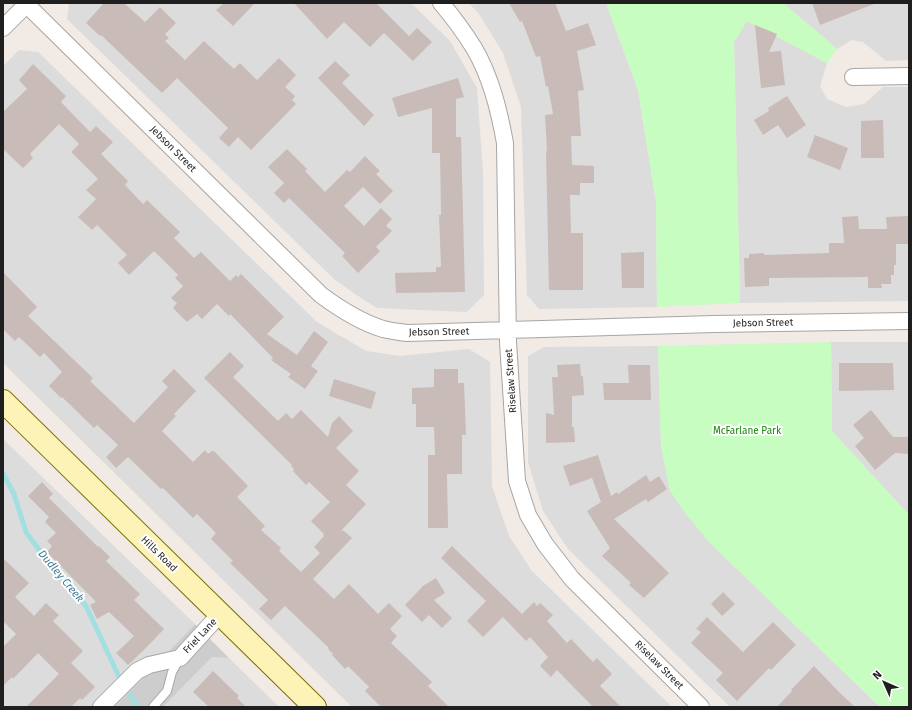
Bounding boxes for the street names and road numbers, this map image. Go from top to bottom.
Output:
street label: Jebson Street [147,123,199,175]
street label: Jebson Street [733,316,794,330]
street label: Jebson Street [409,325,470,339]
street label: Riselaw Street [503,348,519,413]
street label: Hills Road [138,534,180,574]
street label: Friel Lane [181,616,219,656]
street label: Riselaw Street [632,638,686,692]

